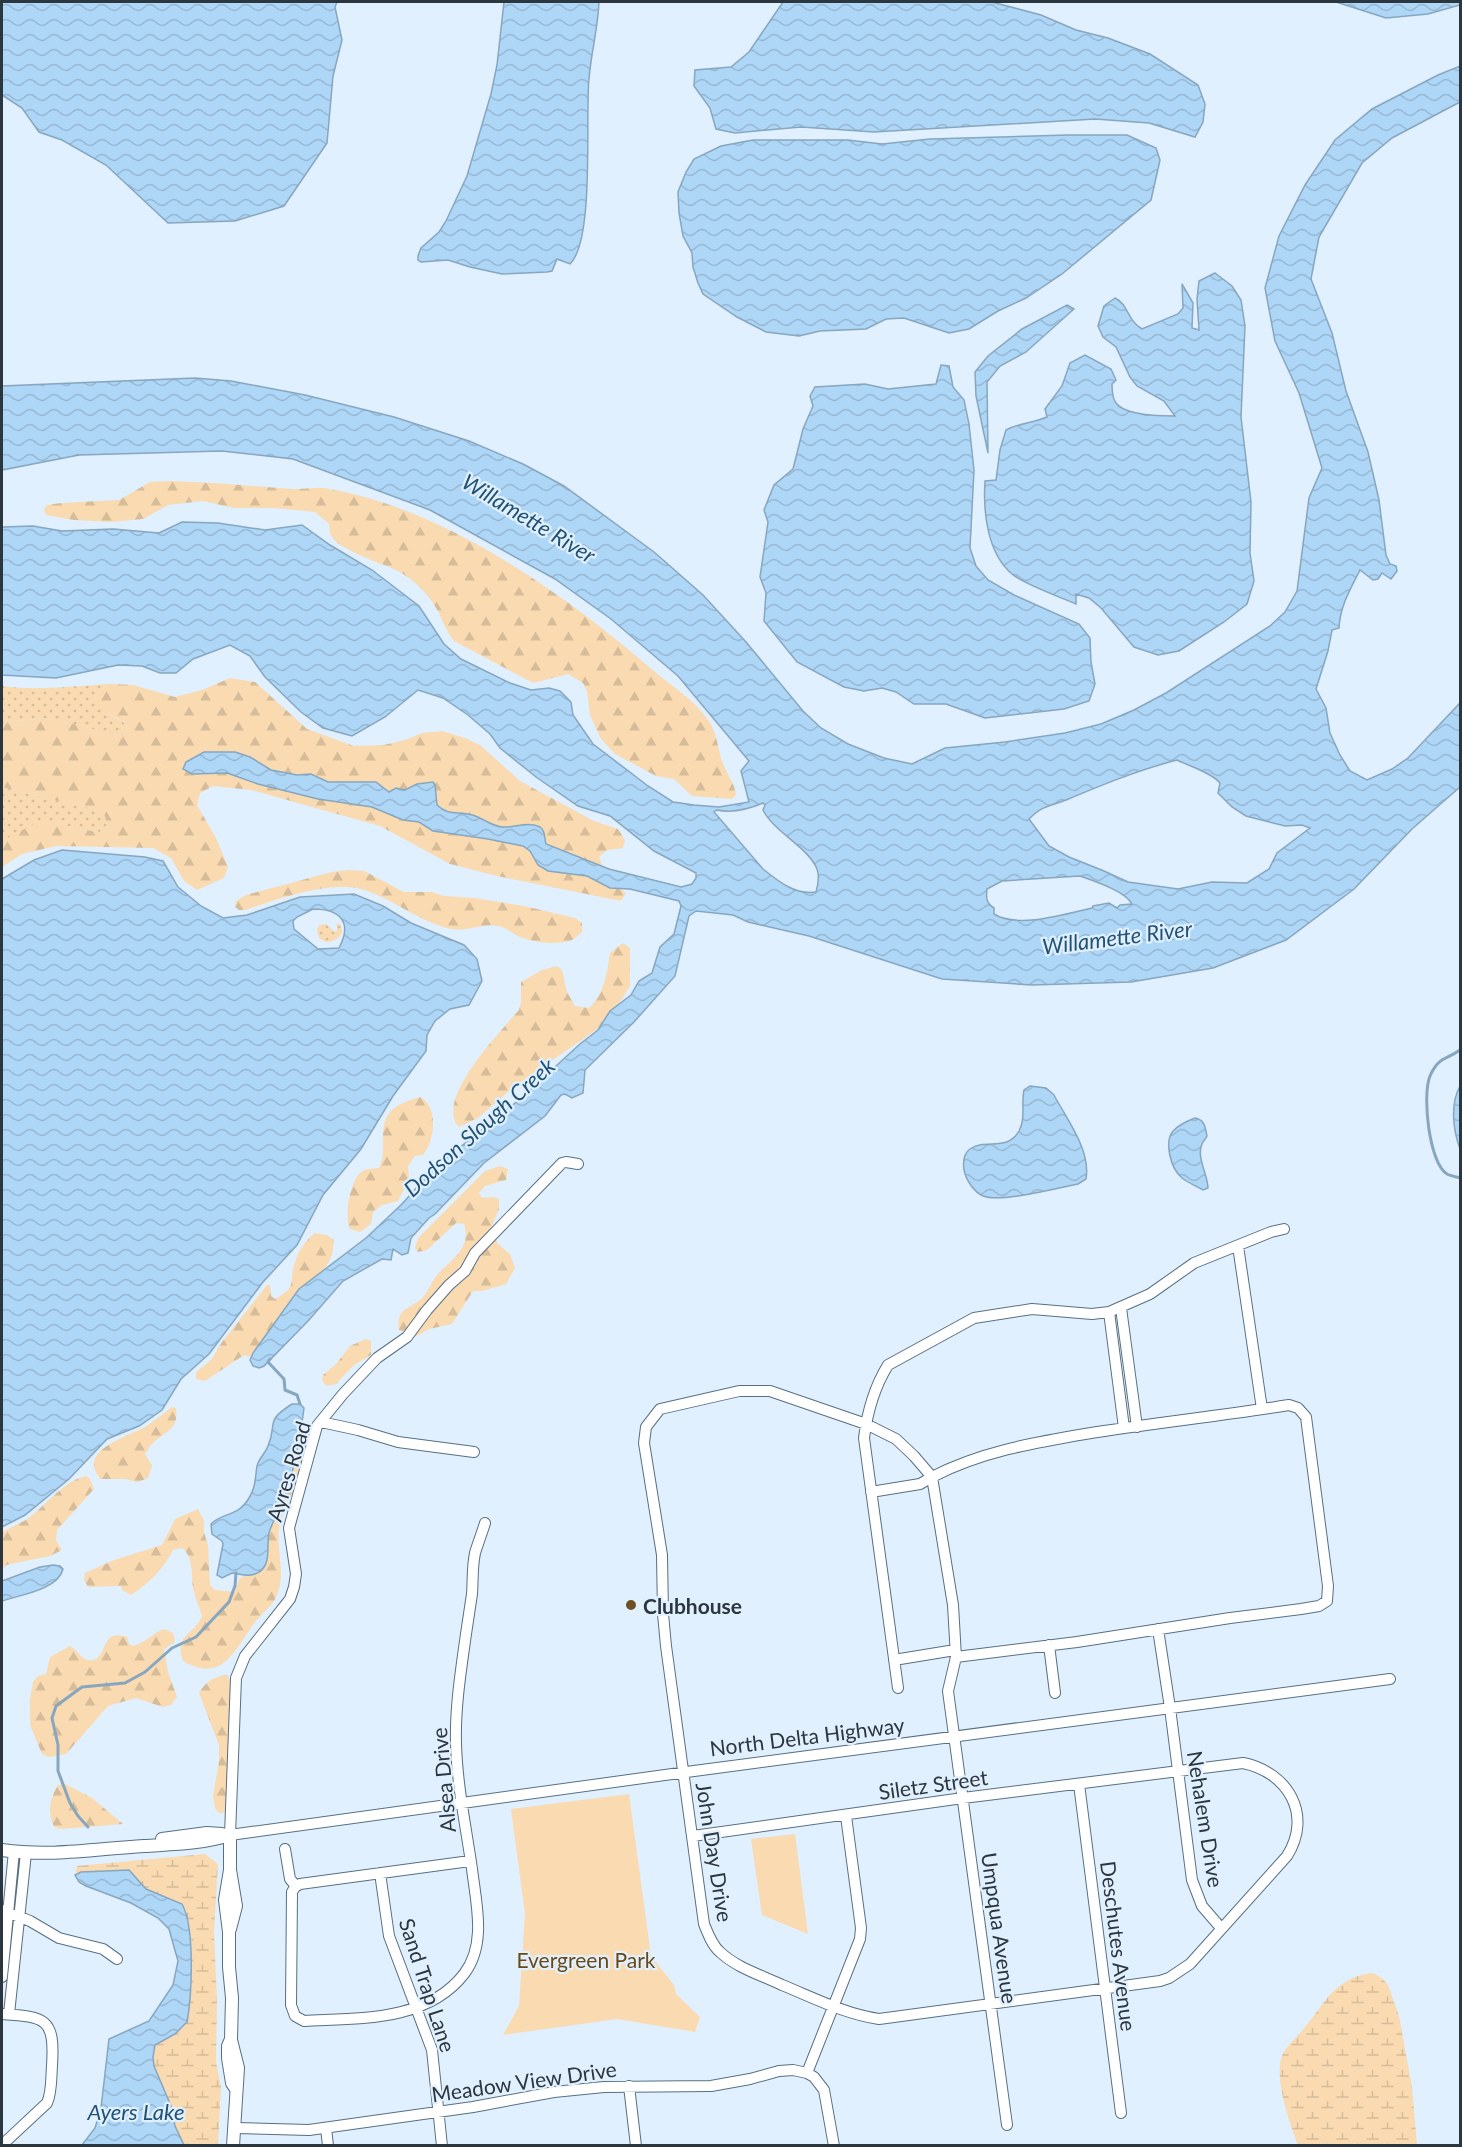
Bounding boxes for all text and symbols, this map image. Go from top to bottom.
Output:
water label: Willamette River [457,468,601,569]
water label: Willamette River [1040,914,1194,960]
water label: Dodson Slough Creek [398,1052,561,1202]
street label: Ayres Road [261,1418,315,1524]
place label: Clubhouse [643,1593,742,1618]
marker: Clubhouse [624,1598,638,1612]
street label: North Delta Highway [708,1712,906,1760]
street label: Alsea Drive [426,1727,460,1833]
street label: Nehalem Drive [1183,1749,1229,1889]
street label: Siletz Street [877,1764,990,1804]
street label: John Day Drive [692,1780,738,1924]
street label: Umpqua Avenue [977,1851,1023,2005]
street label: Deschutes Avenue [1096,1859,1142,2033]
street label: Sand Trap Lane [395,1915,461,2055]
park label: Evergreen Park [516,1947,656,1972]
street label: Meadow View Drive [430,2056,618,2106]
water label: Ayers Lake [87,2098,184,2125]

